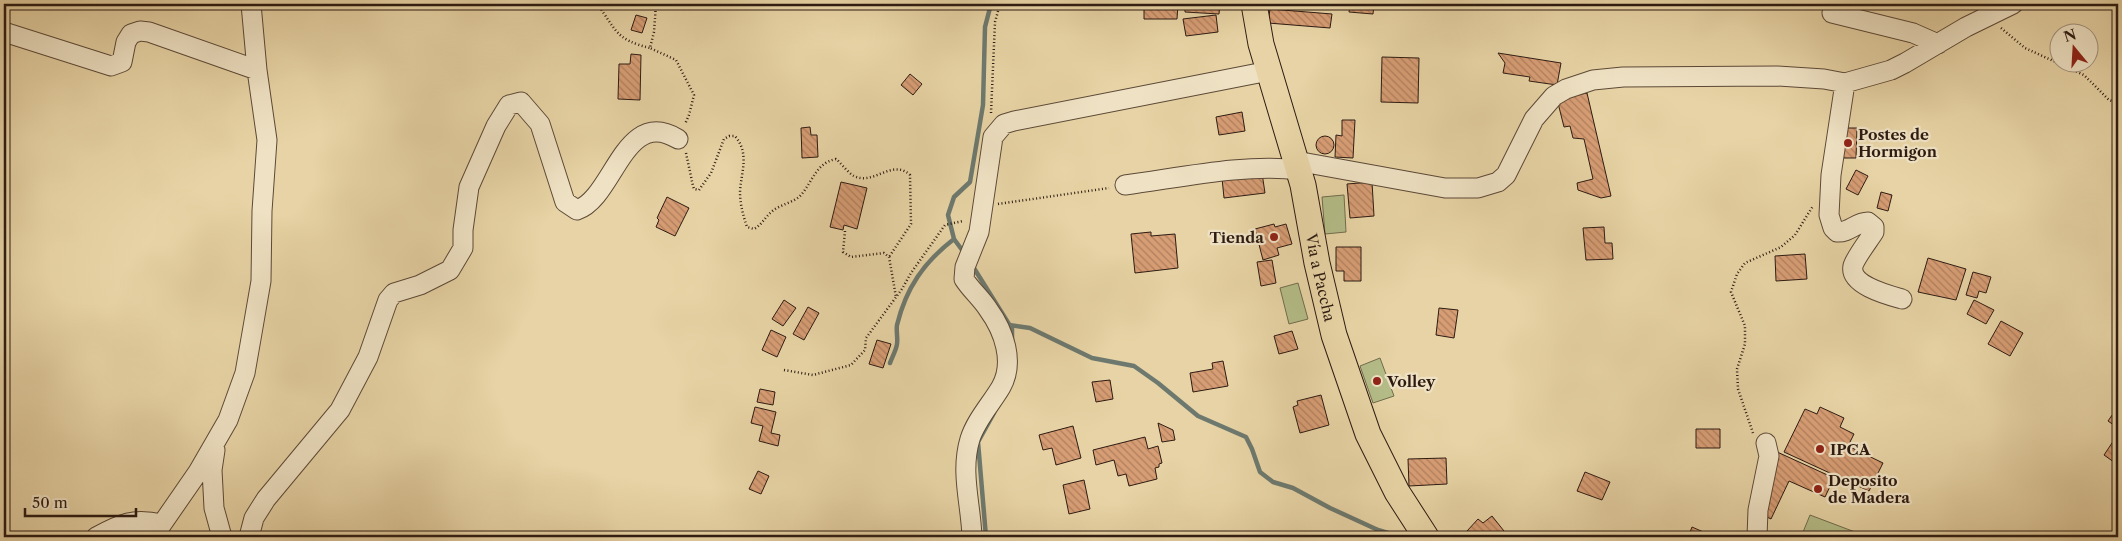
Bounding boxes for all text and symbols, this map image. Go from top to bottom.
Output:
north arrow [2050,22,2100,72]
text: N [2061,25,2079,46]
place label: Postes de Hormigon [1858,125,1938,161]
marker: Postes de Hormigon [1842,137,1854,149]
place label: Tienda [1209,228,1264,247]
marker: Tienda [1268,231,1280,243]
street label: Vía a Paccha [1302,231,1340,323]
place label: Volley [1386,372,1436,391]
marker: Volley [1371,375,1383,387]
place label: IPCA [1830,440,1871,459]
marker: IPCA [1814,443,1826,455]
place label: Deposito de Madera [1828,471,1910,507]
marker: Deposito de Madera [1812,483,1824,495]
scale bar [25,486,136,518]
text: 50 m [32,493,68,512]

